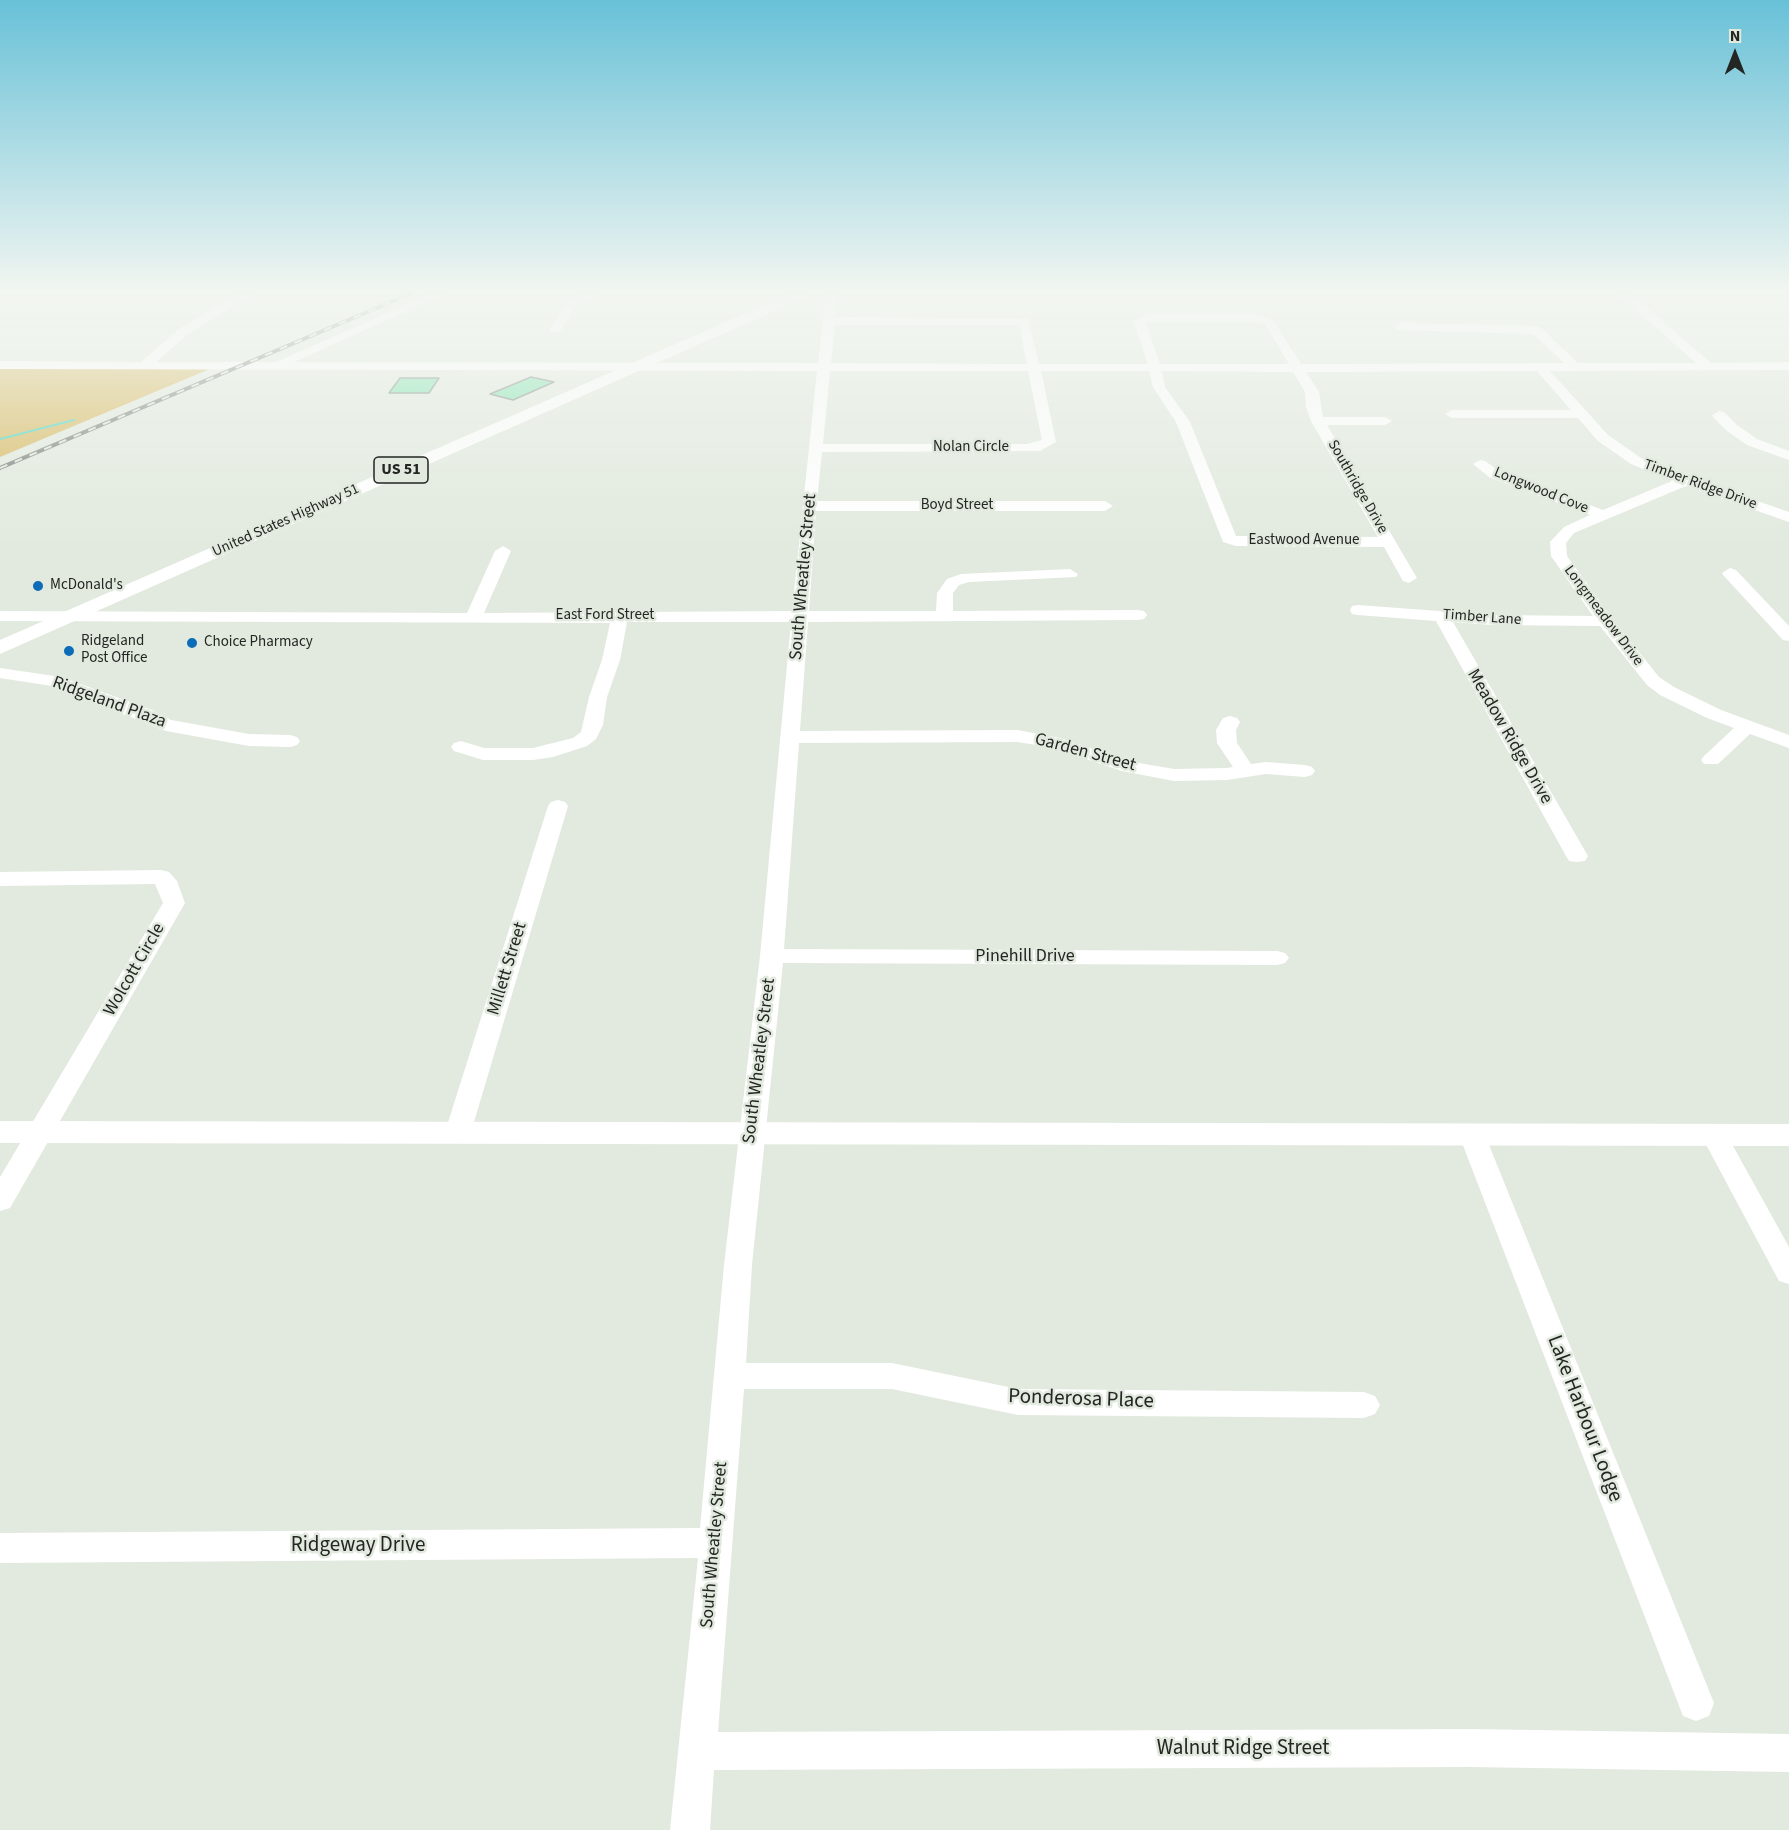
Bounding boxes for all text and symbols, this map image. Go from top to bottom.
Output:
north arrow [1705,24,1765,84]
text: N [1730,25,1740,47]
street label: Southridge Drive [1323,437,1391,537]
street label: Nolan Circle [933,439,1009,457]
street label: Timber Ridge Drive [1641,456,1759,514]
road number: US 51 [374,457,428,483]
street label: Longwood Cove [1491,464,1591,518]
street label: United States Highway 51 [210,480,362,562]
street label: South Wheatley Street [786,493,822,661]
street label: Boyd Street [921,497,993,515]
street label: Eastwood Avenue [1248,532,1360,550]
street label: Longmeadow Drive [1559,562,1647,670]
place label: McDonald's [50,577,123,595]
marker: McDonald's [31,579,45,593]
street label: Timber Lane [1442,606,1522,630]
street label: East Ford Street [556,607,654,625]
place label: Ridgeland Post Office [81,633,148,668]
place label: Choice Pharmacy [204,634,313,652]
marker: Choice Pharmacy [185,636,199,650]
marker: Ridgeland Post Office [62,644,76,658]
street label: Meadow Ridge Drive [1462,666,1556,808]
street label: Ridgeland Plaza [49,672,169,734]
street label: Garden Street [1032,729,1138,777]
street label: Wolcott Circle [100,920,170,1020]
street label: Millett Street [484,920,532,1018]
street label: Pinehill Drive [975,946,1075,968]
street label: South Wheatley Street [739,977,781,1145]
street label: Lake Harbour Lodge [1541,1332,1627,1506]
street label: Ponderosa Place [1008,1385,1154,1415]
street label: South Wheatley Street [697,1461,733,1629]
street label: Ridgeway Drive [291,1533,425,1559]
street label: Walnut Ridge Street [1157,1736,1329,1762]

